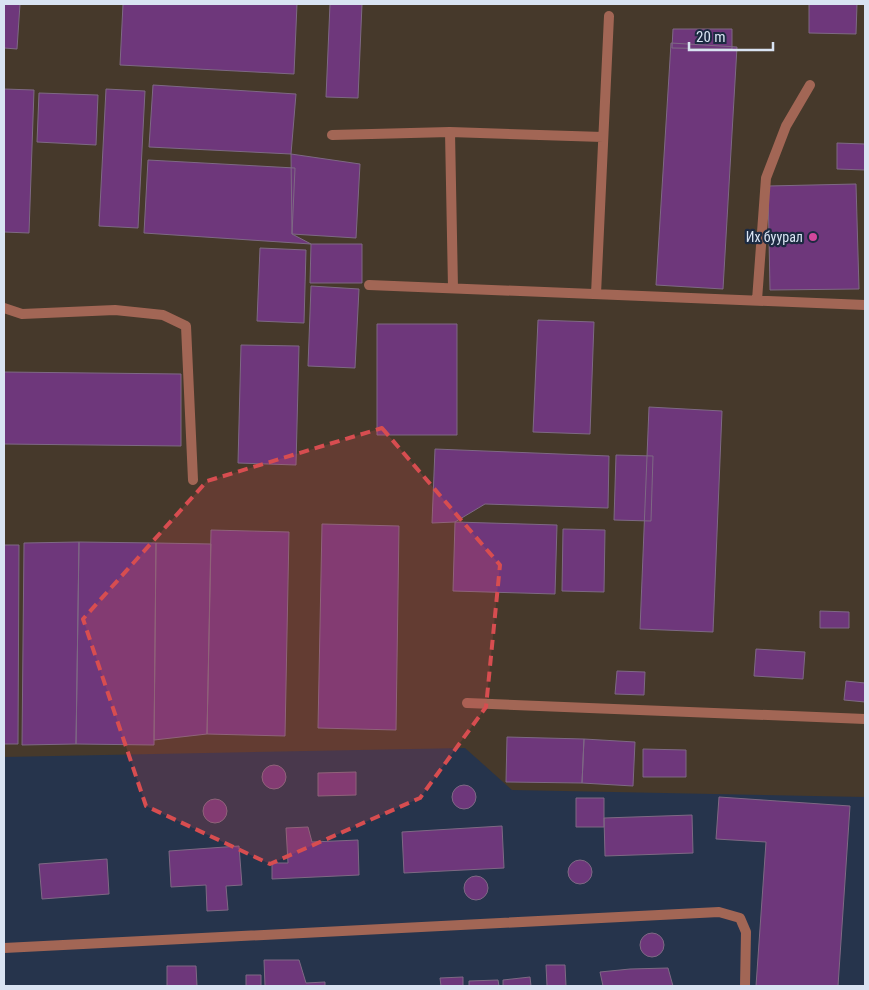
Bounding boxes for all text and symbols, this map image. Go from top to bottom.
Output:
scale bar [689,20,773,52]
text: 20 m [696,28,726,46]
place label: Их буурал [746,229,803,245]
marker: Их буурал [807,231,819,243]

